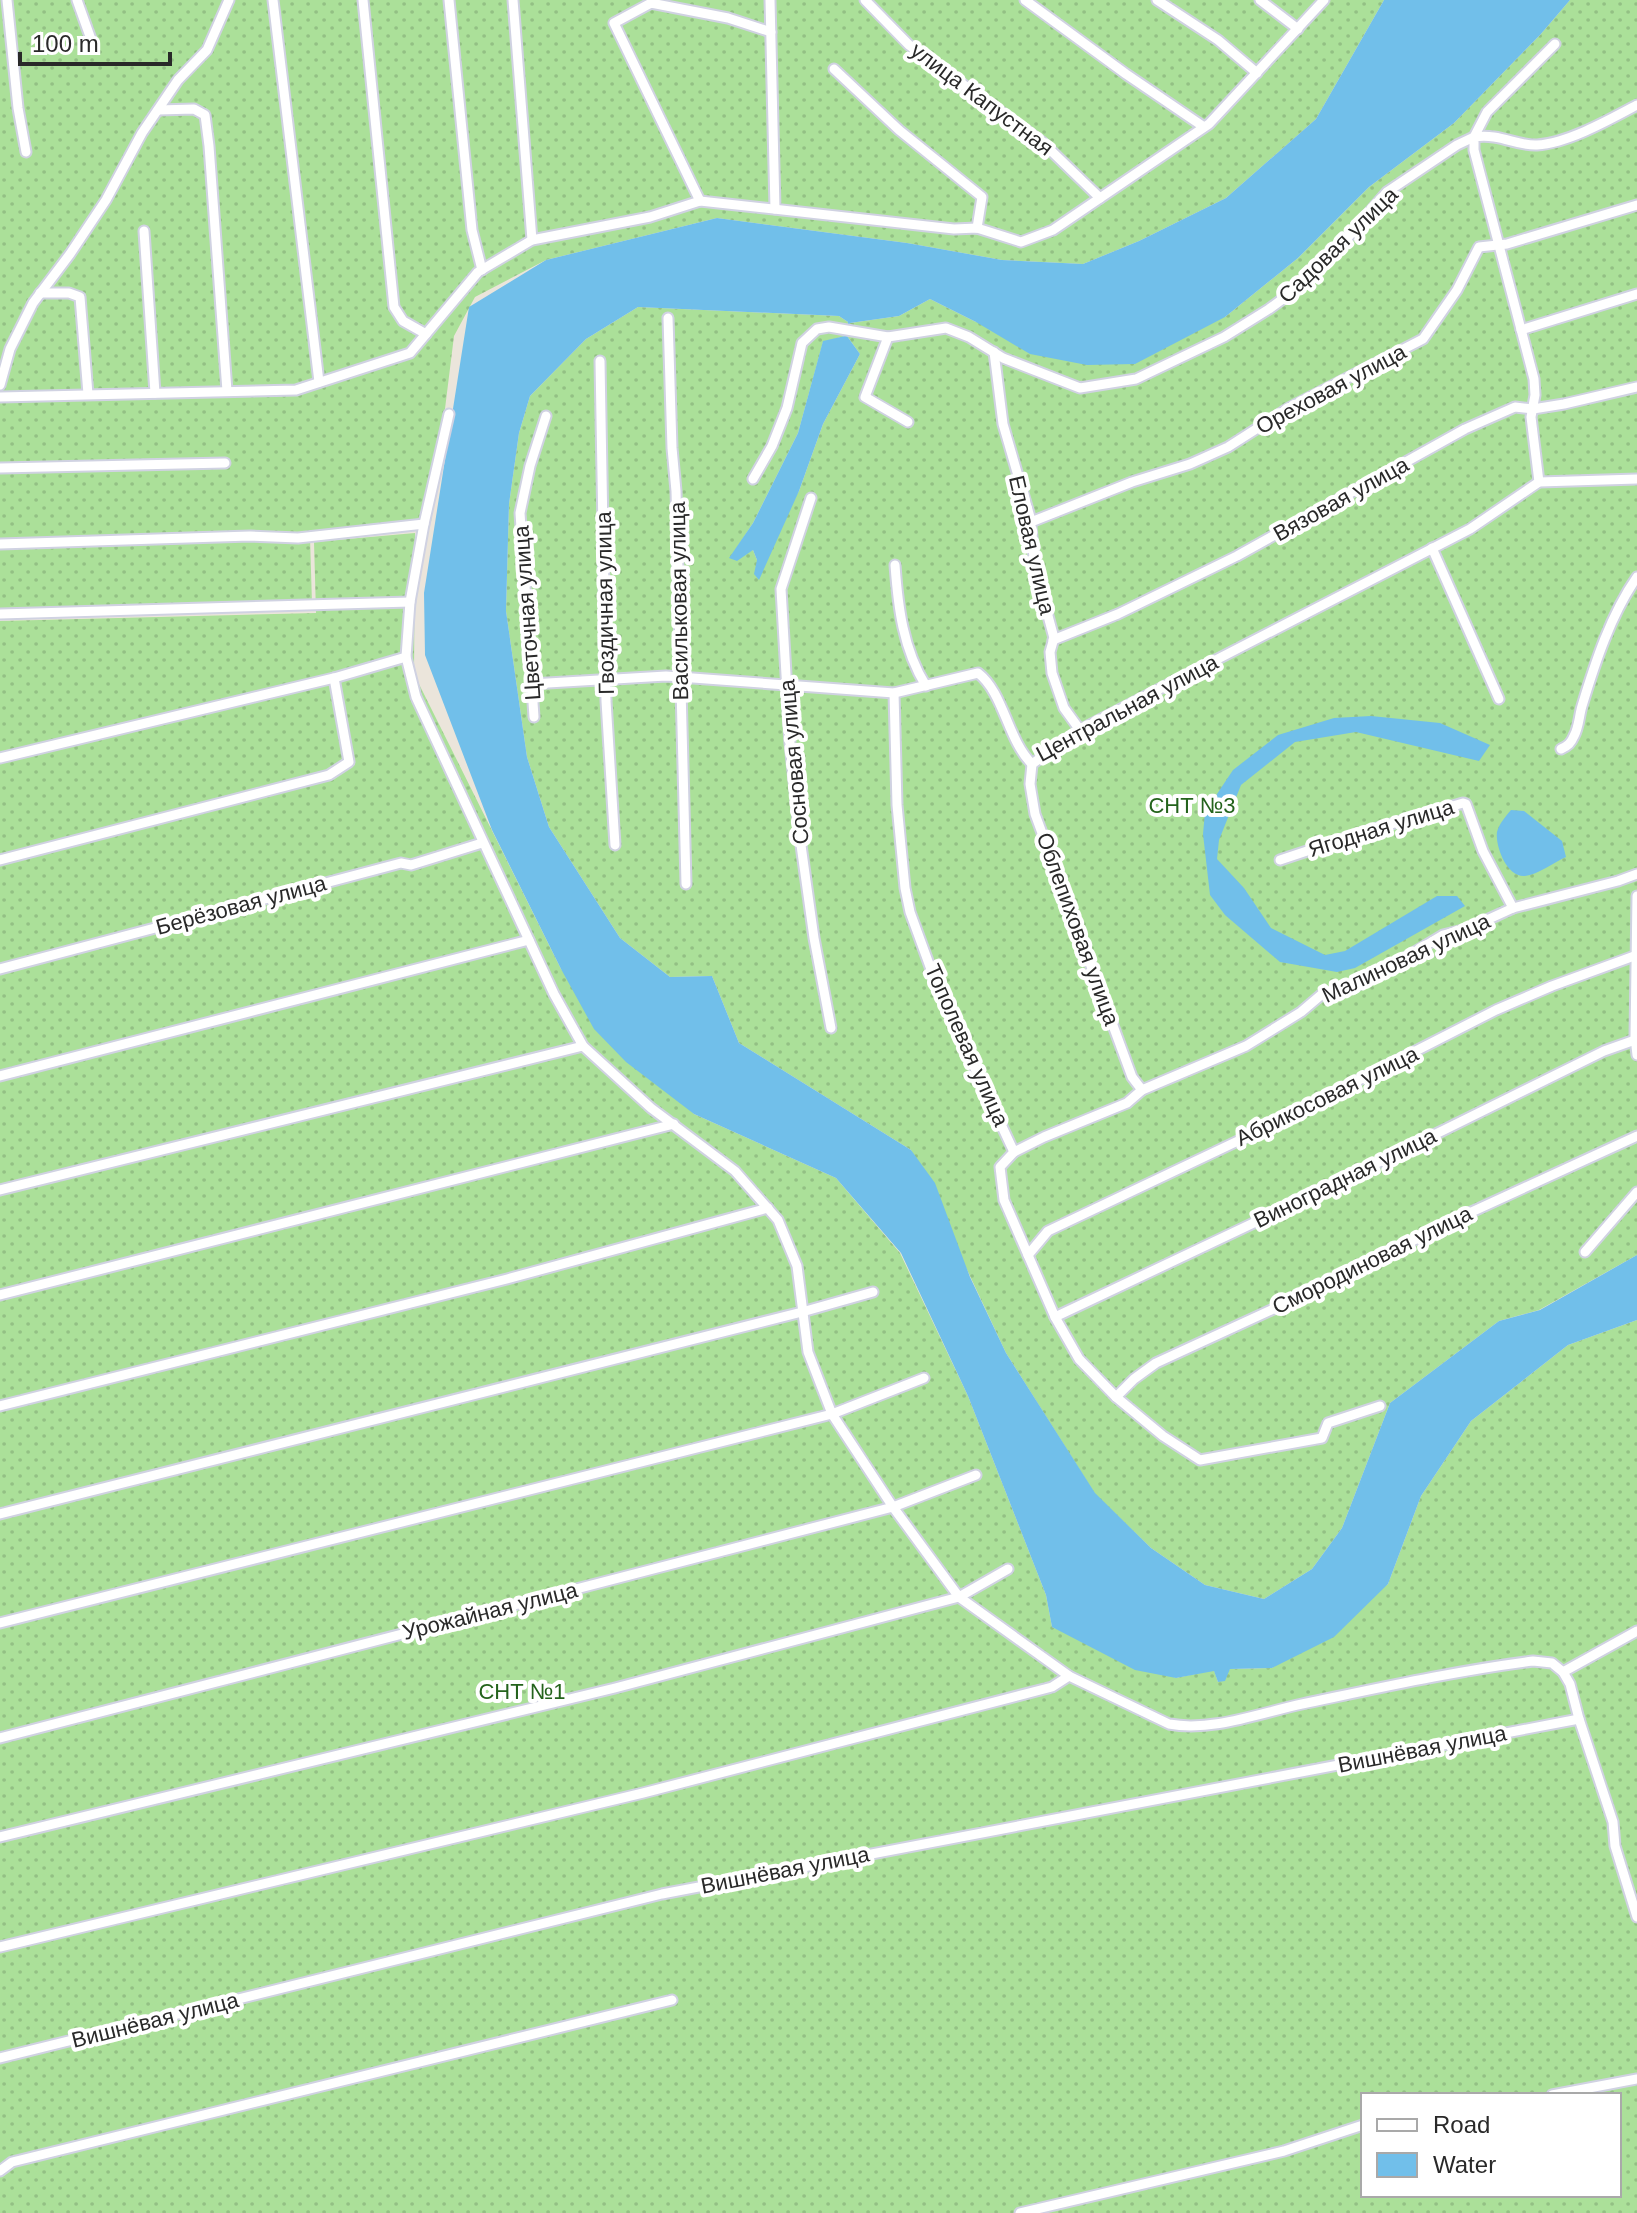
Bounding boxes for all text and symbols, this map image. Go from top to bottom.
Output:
scale bar [20,16,170,66]
text: 100 m [32,30,99,57]
street label: улица Капустная [906,37,1058,161]
street label: Садовая улица [1273,181,1403,308]
street label: Ореховая улица [1252,339,1411,439]
street label: Вязовая улица [1269,451,1414,546]
street label: Еловая улица [1004,473,1060,618]
street label: Васильковая улица [665,501,693,701]
street label: Гвоздичная улица [591,510,619,695]
street label: Цветочная улица [508,524,546,701]
street label: Центральная улица [1032,649,1223,767]
street label: Сосновая улица [774,678,814,846]
park label: СНТ №3 [1148,793,1236,818]
street label: Ягодная улица [1305,794,1458,862]
street label: Облепиховая улица [1032,829,1125,1029]
street label: Берёзовая улица [153,870,330,940]
street label: Малиновая улица [1318,908,1495,1008]
street label: Тополевая улица [920,960,1014,1131]
street label: Абрикосовая улица [1232,1041,1423,1151]
street label: Виноградная улица [1250,1123,1441,1233]
street label: Смородиновая улица [1268,1200,1477,1319]
street label: Урожайная улица [400,1577,581,1645]
park label: СНТ №1 [478,1679,566,1704]
street label: Вишнёвая улица [1336,1720,1509,1778]
street label: Вишнёвая улица [699,1841,872,1899]
street label: Вишнёвая улица [69,1987,242,2053]
legend [1361,2093,1621,2197]
text: Road [1433,2111,1490,2138]
text: Water [1433,2151,1496,2178]

